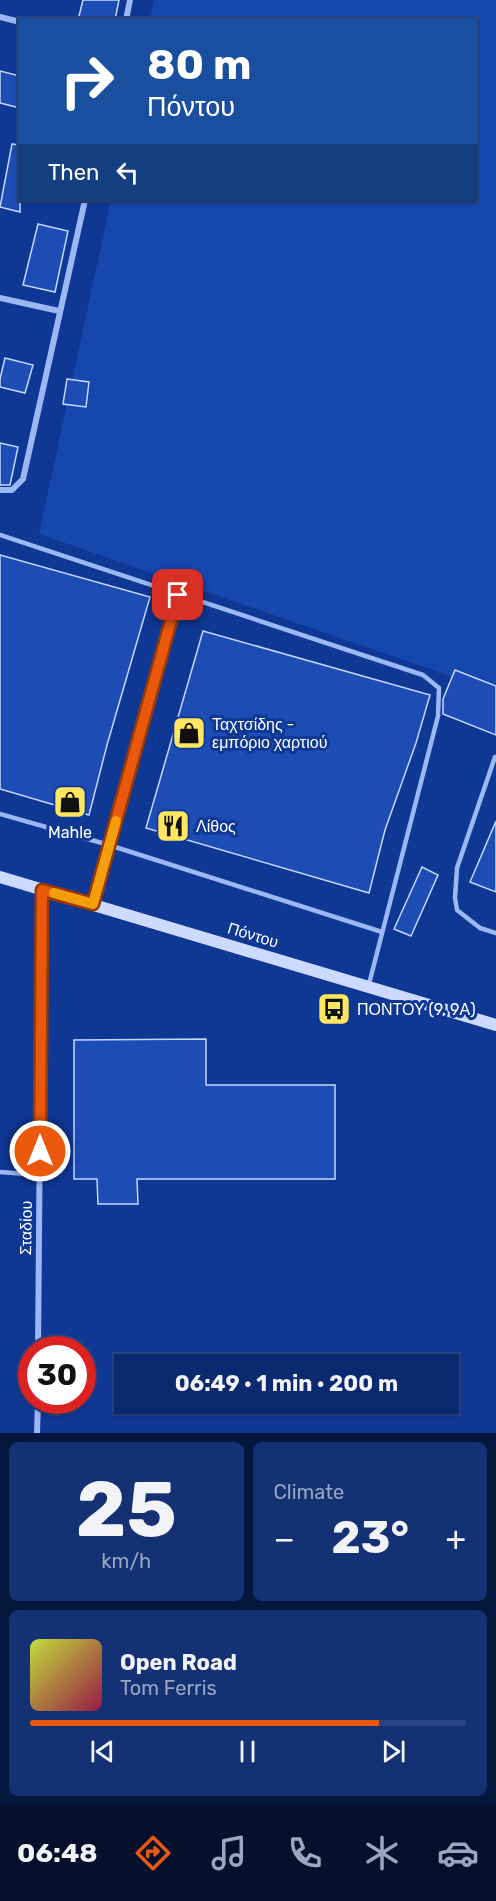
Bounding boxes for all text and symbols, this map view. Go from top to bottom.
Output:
text: 80 m [147,40,251,90]
icon: right [48,42,126,120]
text: Πόντου [147,91,235,123]
icon: left [111,156,144,189]
text: Then [48,159,99,186]
pin [152,569,203,620]
icon: arrive [161,578,194,611]
shop icon: Ταχτσίδης - εμπόριο χαρτιού [171,715,207,751]
place label: Ταχτσίδης - εμπόριο χαρτιού [212,715,327,752]
shop icon: Mahle [52,784,88,820]
restaurant icon: Λίθος [155,808,191,844]
place label: Λίθος [196,817,236,836]
place label: Mahle [48,823,92,842]
street label: Πόντου [225,918,281,952]
bus stop icon: ΠΟΝΤΟΥ (9, 9Α) [316,991,352,1027]
place label: ΠΟΝΤΟΥ (9, 9Α) [357,1000,476,1019]
position arrow [8,1119,72,1183]
street label: Σταδίου [16,1201,36,1255]
speed limit sign: 30 [18,1336,96,1414]
text: 06:49 · 1 min · 200 m [175,1370,398,1397]
text: 25 [76,1463,177,1556]
text: Climate [274,1480,344,1504]
text: 23° [331,1511,409,1564]
text: − [274,1519,295,1558]
text: + [445,1519,466,1558]
text: km/h [101,1549,151,1573]
text: Open Road [120,1649,237,1676]
text: Tom Ferris [120,1676,217,1700]
icon: previous [86,1735,119,1768]
icon: pause [231,1735,264,1768]
icon: next [377,1735,410,1768]
icon: directions [132,1832,174,1874]
icon: music [208,1832,250,1874]
icon: phone [284,1832,326,1874]
icon: climate [361,1832,403,1874]
icon: car [437,1832,479,1874]
text: 06:48 [17,1837,98,1869]

